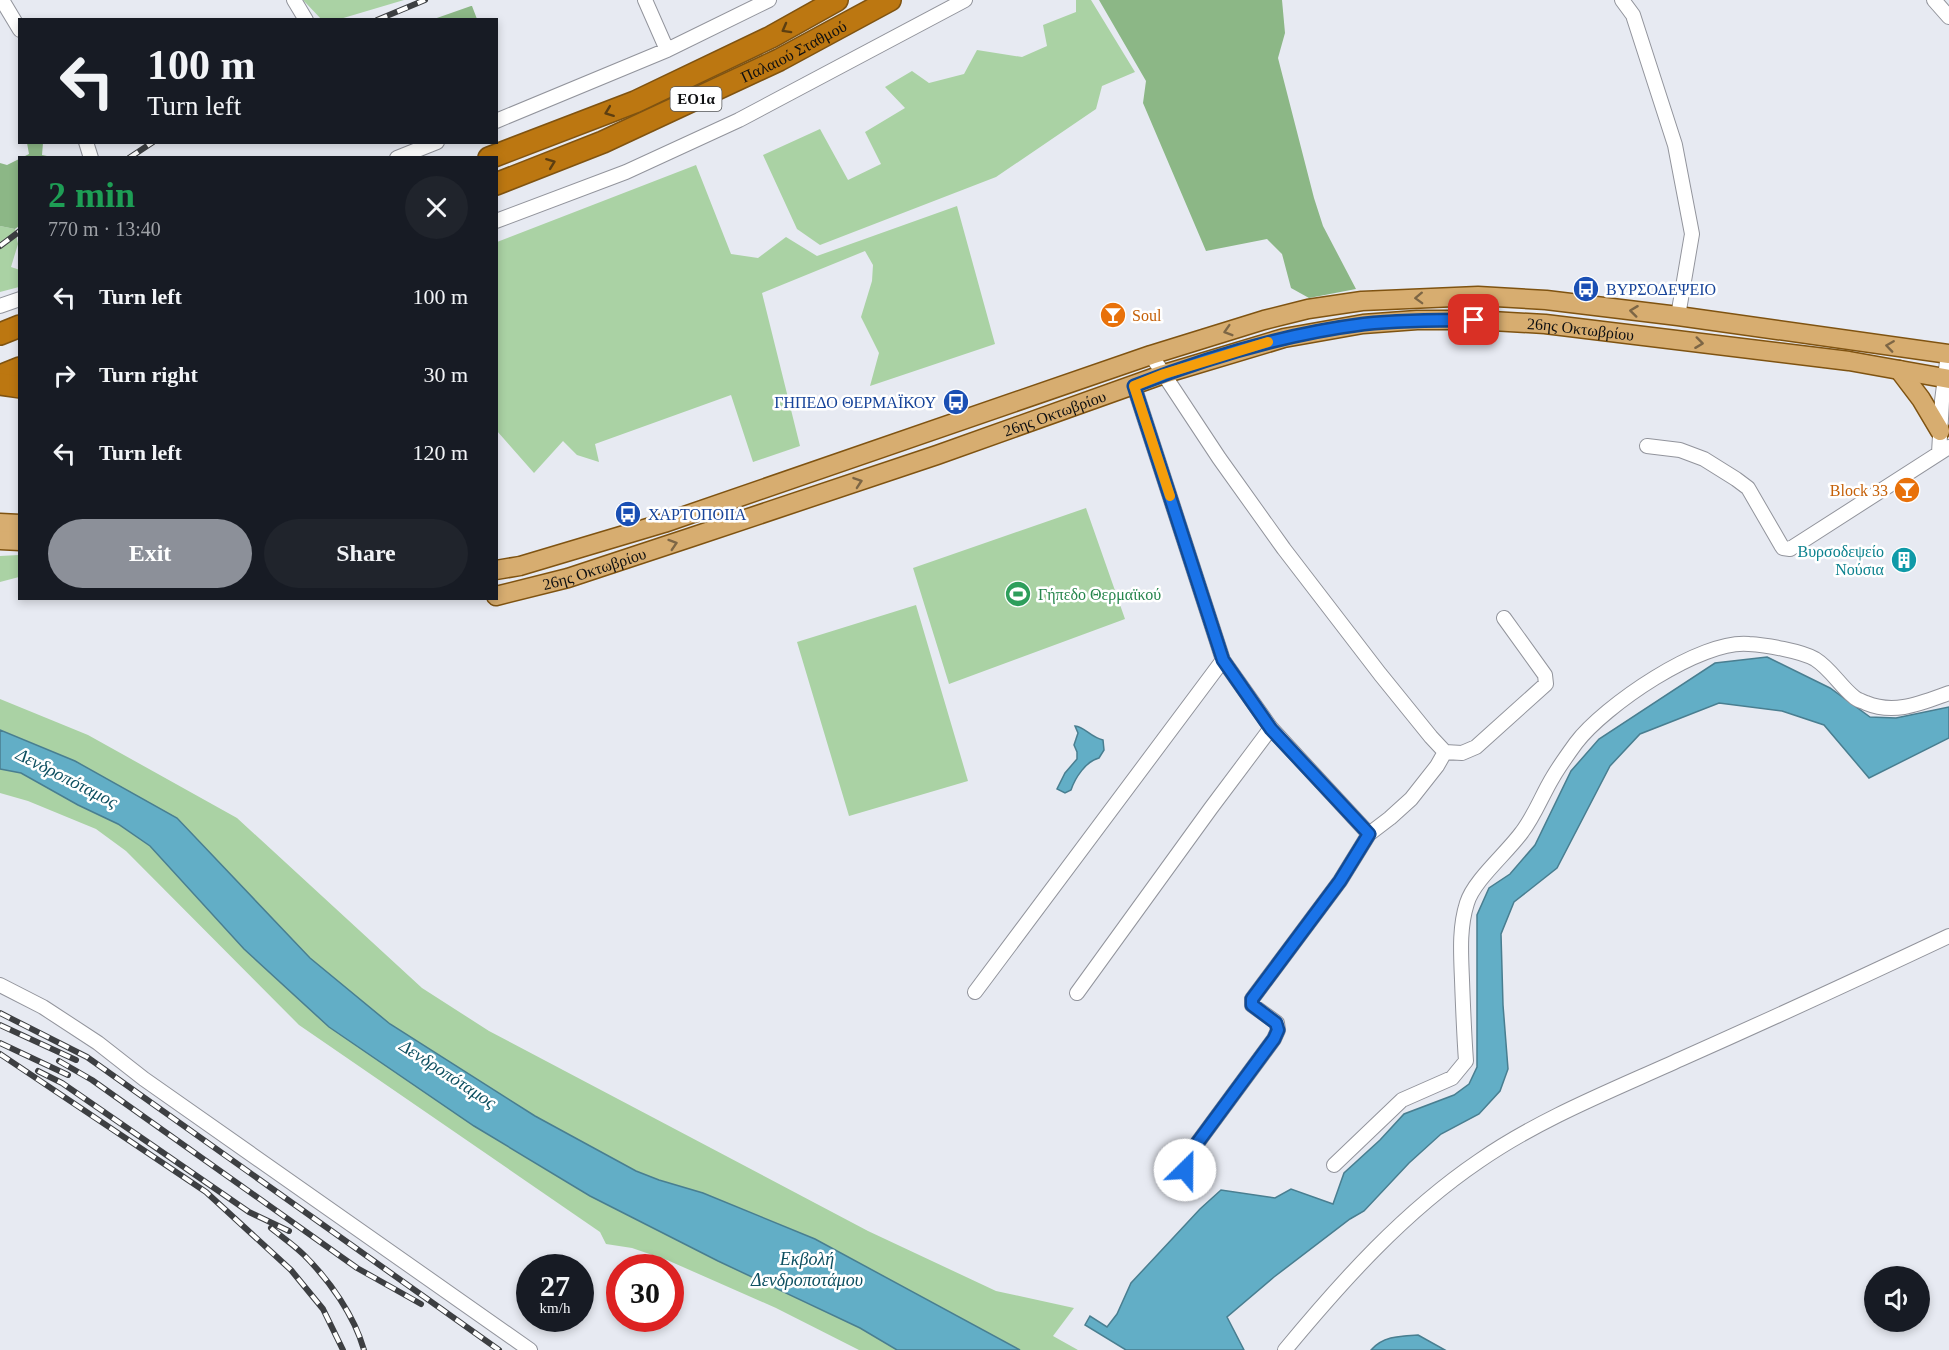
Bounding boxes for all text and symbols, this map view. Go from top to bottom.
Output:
street label: Παλαιού Σταθμού [738,17,849,85]
one-way arrow [782,22,792,33]
icon: left [48,42,126,120]
text: 100 m [147,42,256,88]
road number: ΕΟ1α [670,87,722,111]
text: Turn left [147,91,241,121]
one-way arrow [604,104,615,117]
one-way arrow [545,158,556,170]
text: 2 min [48,175,135,215]
button: close [405,176,468,239]
text: 770 m · 13:40 [48,218,161,240]
bus stop icon: ΒΥΡΣΟΔΕΨΕΙΟ [1571,274,1601,304]
icon: left [48,281,81,314]
place label: ΒΥΡΣΟΔΕΨΕΙΟ [1606,281,1716,298]
text: Turn left [99,284,182,309]
text: 100 m [412,284,468,309]
one-way arrow [1414,291,1423,304]
pin [1448,294,1499,345]
bar icon: Soul [1098,300,1128,330]
icon: arrive [1457,303,1490,336]
one-way arrow [1630,305,1639,317]
place label: Soul [1132,307,1162,324]
street label: 26ης Οκτωβρίου [1527,315,1635,343]
one-way arrow [1223,324,1234,337]
one-way arrow [1694,336,1703,349]
one-way arrow [1885,340,1894,352]
icon: right [48,359,81,392]
text: Turn right [99,362,198,387]
text: 30 m [423,362,468,387]
bus stop icon: ΓΗΠΕΔΟ ΘΕΡΜΑΪΚΟΥ [941,387,971,417]
street label: 26ης Οκτωβρίου [1001,387,1108,439]
place label: ΓΗΠΕΔΟ ΘΕΡΜΑΪΚΟΥ [774,394,936,411]
icon: left [48,437,81,470]
text: Turn left [99,440,182,465]
text: 120 m [412,440,468,465]
bar icon: Block 33 [1892,475,1922,505]
one-way arrow [852,476,863,489]
place label: Block 33 [1830,482,1888,499]
bus stop icon: ΧΑΡΤΟΠΟΙΙΑ [613,499,643,529]
place label: ΧΑΡΤΟΠΟΙΙΑ [648,506,747,523]
button: Exit [48,519,252,588]
button: Share [264,519,468,588]
one-way arrow [667,538,678,551]
place label: Βυρσοδεψείο Νούσια [1798,543,1885,578]
street label: 26ης Οκτωβρίου [541,544,648,593]
building icon: Βυρσοδεψείο Νούσια [1889,545,1919,575]
sports icon: Γήπεδο Θερμαϊκού [1003,579,1033,609]
place label: Γήπεδο Θερμαϊκού [1038,586,1161,604]
water label: Δενδροπόταμος [12,743,122,812]
water label: Δενδροπόταμος [395,1035,501,1113]
position arrow [1153,1138,1217,1202]
water label: Εκβολή Δενδροποτάμου [750,1249,863,1290]
speed limit sign: 30 [606,1254,684,1332]
map controls [1864,1266,1930,1332]
button: sound [1864,1266,1930,1332]
text: 27 [540,1269,570,1302]
text: km/h [540,1300,570,1316]

